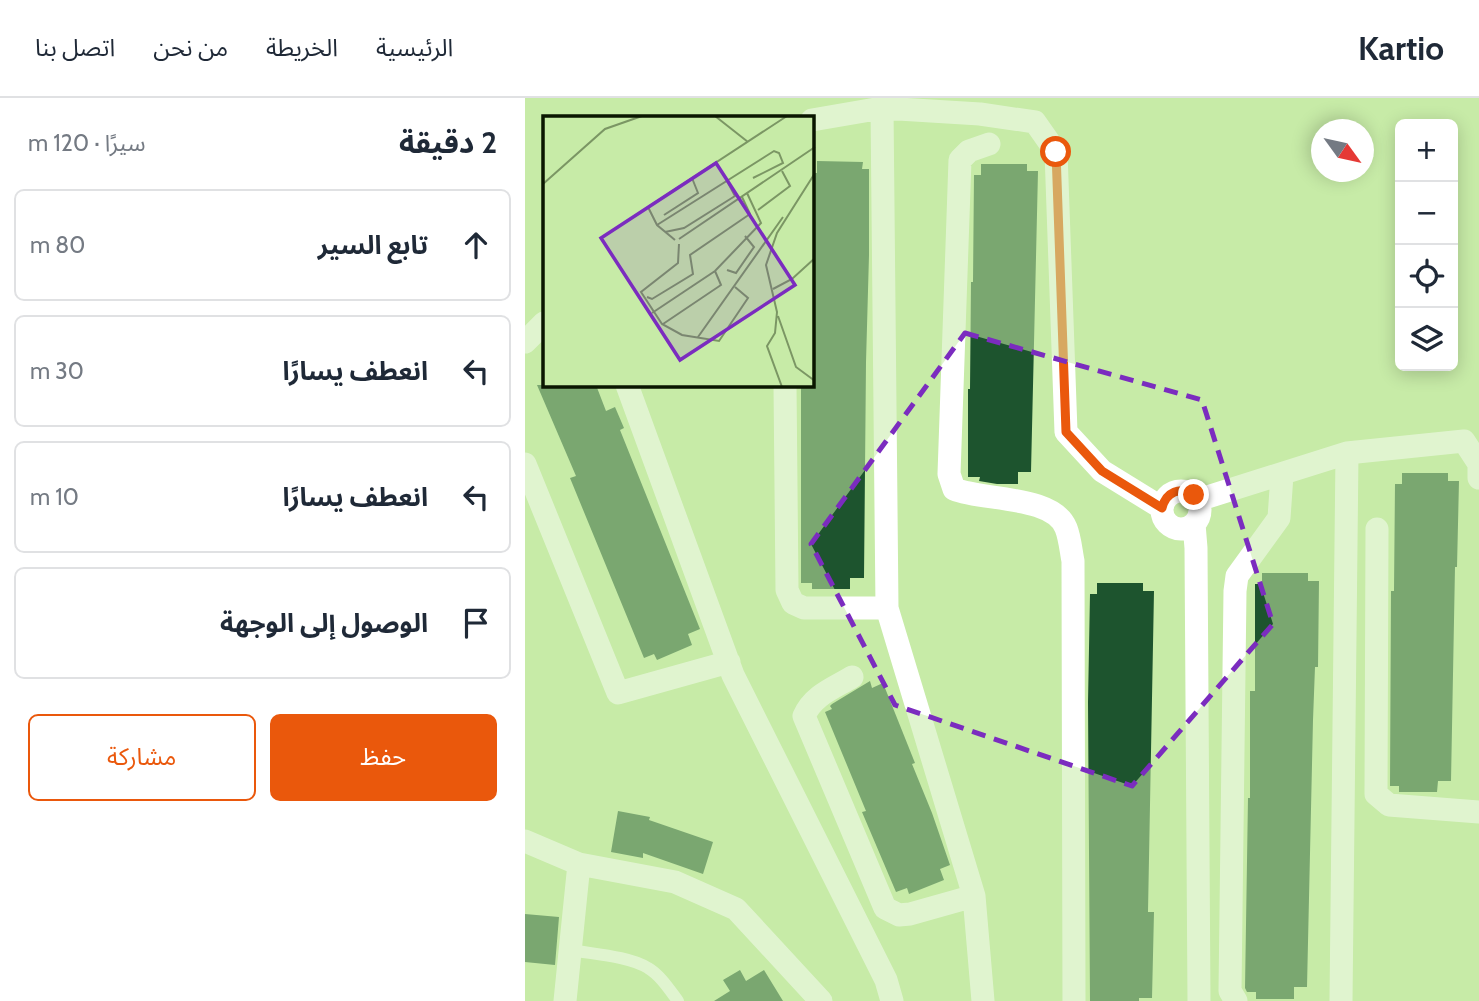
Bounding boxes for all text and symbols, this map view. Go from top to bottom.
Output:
text: Kartio [1358,28,1444,68]
text: اتصل بنا [35,33,115,62]
text: من نحن [153,33,228,62]
text: الخريطة [266,33,338,62]
text: الرئيسية [376,33,453,62]
inset map [543,116,814,387]
north arrow [1311,119,1374,182]
map controls [1395,119,1458,371]
button: + [1395,119,1458,182]
text: 2 دقيقة [399,124,497,161]
text: سيرًا · 120 m [28,129,145,157]
route start [1040,136,1071,167]
button: − [1395,182,1458,245]
icon: ahead [457,226,495,264]
text: تابع السير [318,229,428,261]
text: 80 m [30,231,85,259]
button: locate [1395,245,1458,308]
button: layers [1395,308,1458,371]
icon: left [457,352,495,390]
text: انعطف يسارًا [282,355,428,387]
text: 30 m [30,357,84,385]
icon: left [457,478,495,516]
route end [1178,479,1209,510]
text: انعطف يسارًا [282,481,428,513]
text: 10 m [30,483,79,511]
icon: arrive [457,604,495,642]
text: الوصول إلى الوجهة [220,607,428,639]
button: مشاركة [28,714,256,801]
button: حفظ [270,714,497,801]

